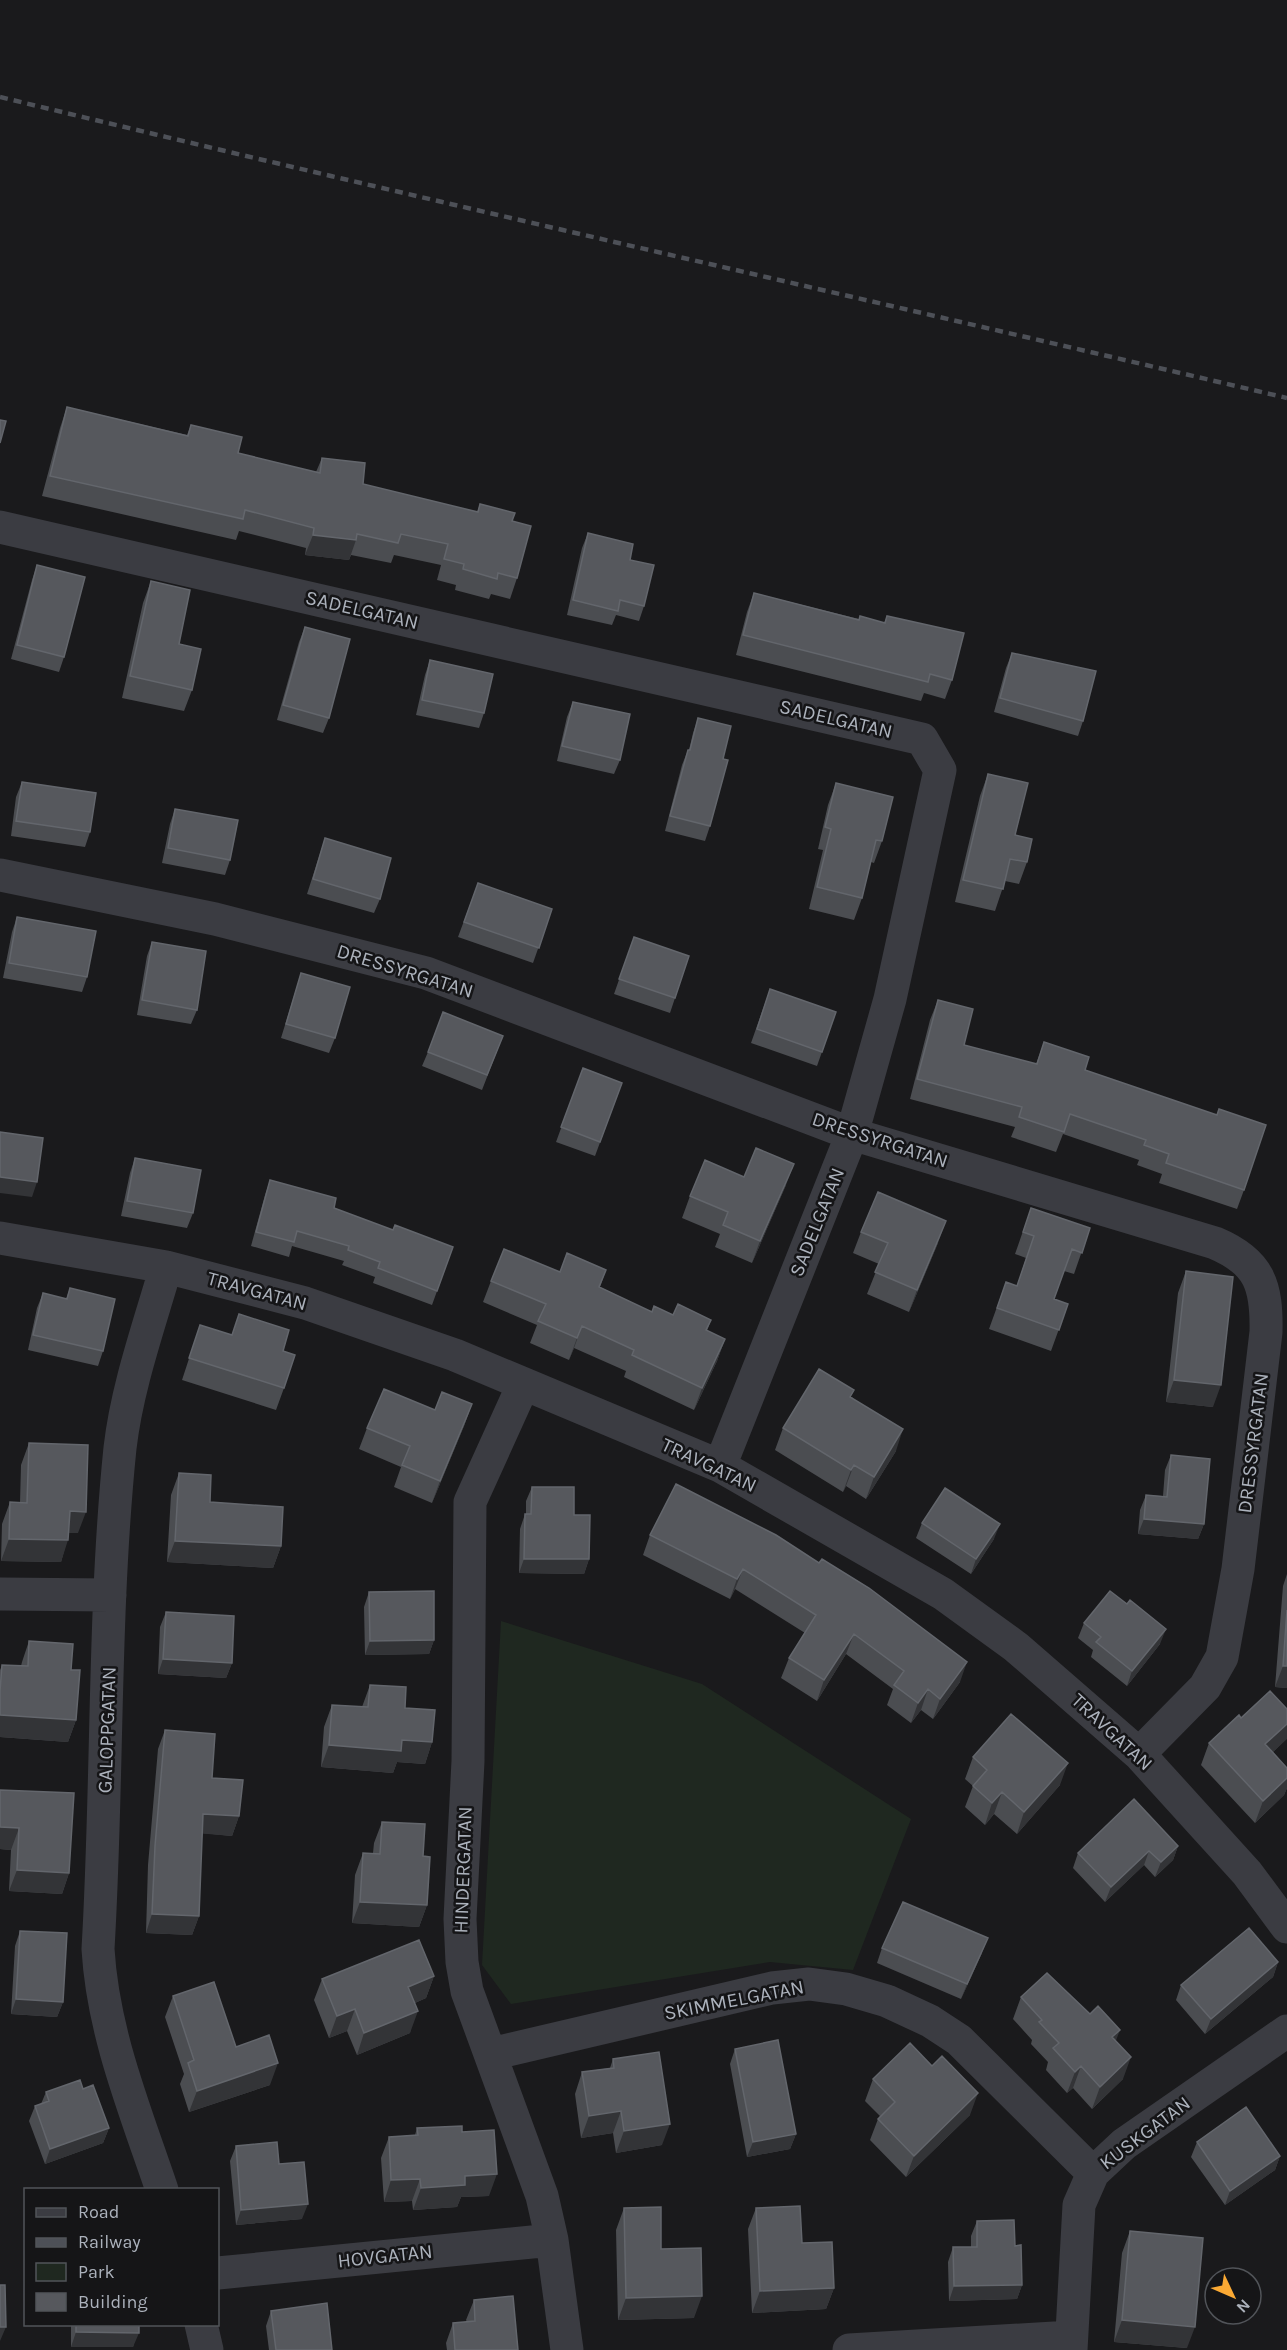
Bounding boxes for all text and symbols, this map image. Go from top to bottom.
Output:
street label: SADELGATAN [303,586,421,634]
street label: SADELGATAN [777,695,895,743]
street label: DRESSYRGATAN [334,939,476,1003]
street label: DRESSYRGATAN [809,1107,951,1173]
street label: SADELGATAN [785,1164,849,1280]
street label: TRAVGATAN [205,1267,309,1315]
street label: DRESSYRGATAN [1233,1371,1273,1515]
street label: TRAVGATAN [658,1433,760,1497]
street label: GALOPPGATAN [93,1666,121,1794]
street label: TRAVGATAN [1067,1689,1157,1775]
street label: HINDERGATAN [449,1806,477,1934]
street label: SKIMMELGATAN [662,1975,806,2025]
street label: KUSKGATAN [1095,2092,1195,2174]
legend [24,2188,219,2326]
text: Road [78,2201,119,2223]
text: Railway [78,2231,141,2253]
street label: HOVGATAN [336,2240,434,2272]
text: Park [78,2261,115,2283]
north arrow [1203,2266,1263,2326]
text: Building [78,2291,148,2313]
text: N [1233,2295,1254,2317]

